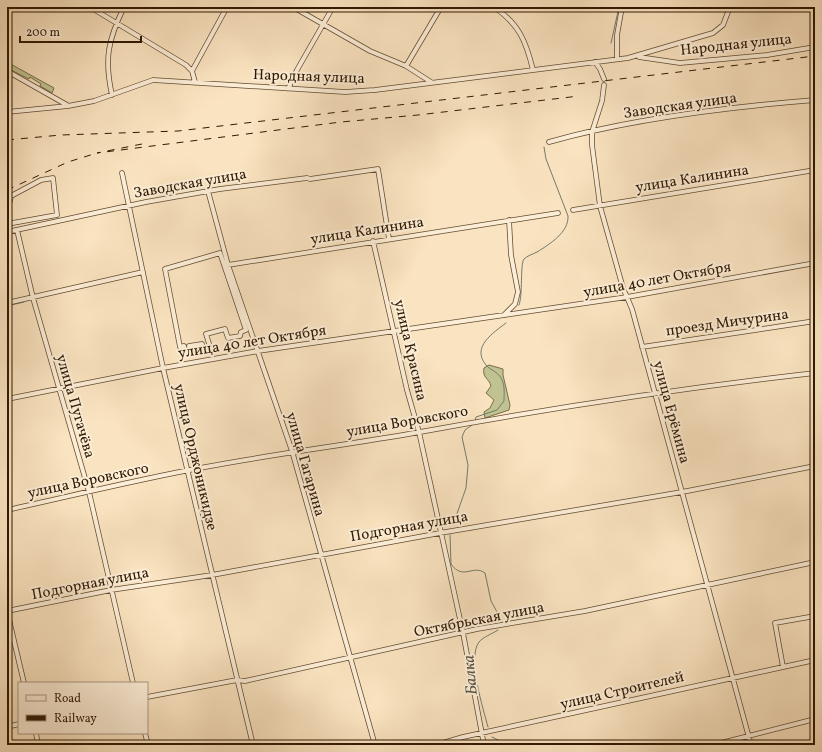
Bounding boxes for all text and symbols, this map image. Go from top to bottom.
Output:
scale bar [20,18,141,44]
text: 200 m [26,25,60,41]
street label: Народная улица [679,29,793,62]
street label: Народная улица [253,65,365,90]
street label: Заводская улица [622,88,738,125]
street label: улица Калинина [634,160,750,199]
street label: Заводская улица [132,164,248,205]
street label: улица Калинина [309,212,425,251]
street label: улица 40 лет Октября [582,257,733,304]
street label: улица Красина [388,298,431,403]
street label: проезд Мичурина [664,304,790,343]
street label: улица 40 лет Октября [177,320,328,365]
street label: улица Пугачёва [50,352,99,461]
street label: улица Ерёмина [647,359,694,466]
street label: улица Орджоникидзе [167,382,222,533]
street label: улица Воровского [345,401,470,444]
street label: улица Гагарина [280,410,329,519]
street label: улица Воровского [26,458,151,505]
street label: Подгорная улица [349,507,470,548]
street label: Подгорная улица [30,563,151,606]
street label: Октябрьская улица [412,598,546,643]
water label: Балка [458,654,484,696]
street label: улица Строителей [558,667,686,716]
legend [18,682,148,734]
text: Road [54,691,81,707]
text: Railway [54,711,97,727]

